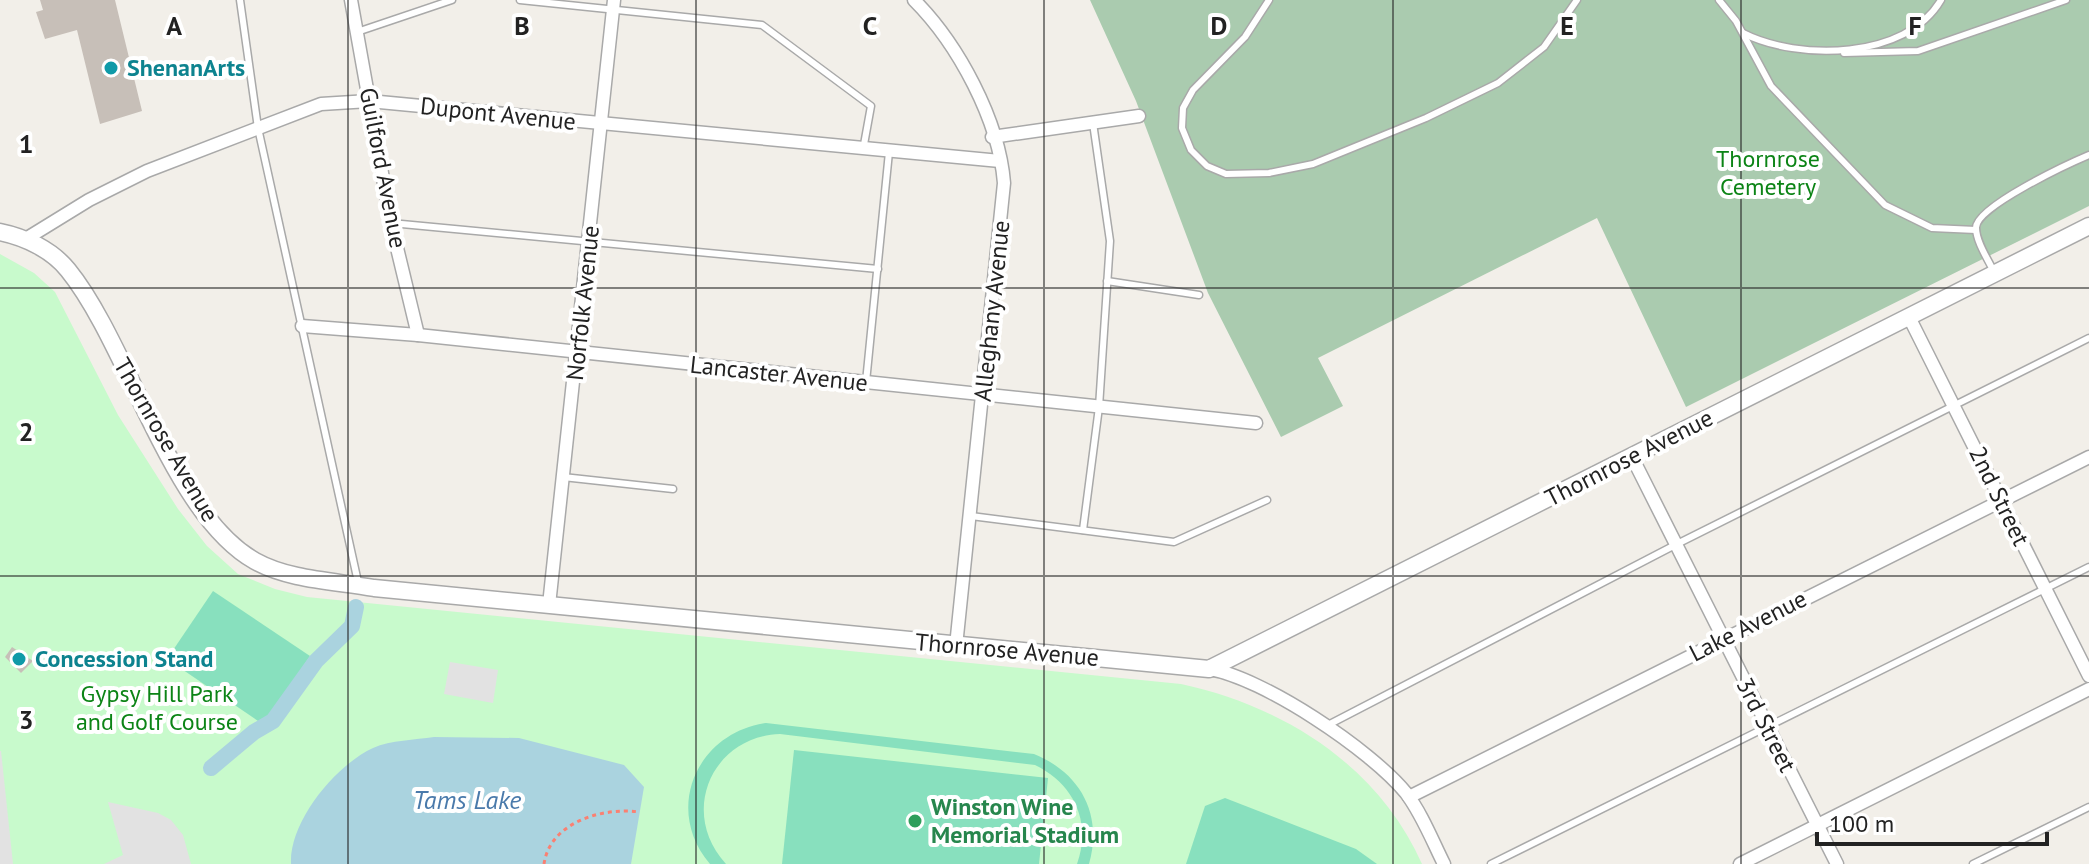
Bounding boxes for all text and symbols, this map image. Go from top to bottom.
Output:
text: A [166,9,182,42]
text: B [514,9,530,42]
text: C [863,9,877,42]
text: D [1211,9,1227,42]
text: E [1560,9,1574,42]
text: F [1908,9,1922,42]
place label: ShenanArts [127,52,245,83]
marker: ShenanArts [102,59,120,77]
street label: Guilford Avenue [353,85,414,251]
street label: Dupont Avenue [419,90,577,137]
text: 1 [19,127,33,160]
park label: Thornrose Cemetery [1716,143,1820,202]
street label: Alleghany Avenue [967,219,1016,403]
street label: Norfolk Avenue [559,224,606,382]
street label: Lancaster Avenue [689,349,869,398]
street label: Thornrose Avenue [107,352,226,527]
street label: Thornrose Avenue [1540,402,1718,513]
text: 2 [19,415,33,448]
street label: 2nd Street [1962,441,2037,551]
street label: Lake Avenue [1684,583,1812,668]
street label: Thornrose Avenue [914,626,1100,673]
place label: Concession Stand [35,643,213,674]
marker: Concession Stand [10,650,28,668]
street label: 3rd Street [1730,672,1803,777]
park label: Gypsy Hill Park and Golf Course [76,678,238,737]
text: 3 [19,703,33,736]
water label: Tams Lake [413,783,521,816]
place label: Winston Wine Memorial Stadium [931,791,1119,850]
scale bar [1817,796,2047,846]
text: 100 m [1829,808,1894,839]
marker: Winston Wine Memorial Stadium [906,812,924,830]

